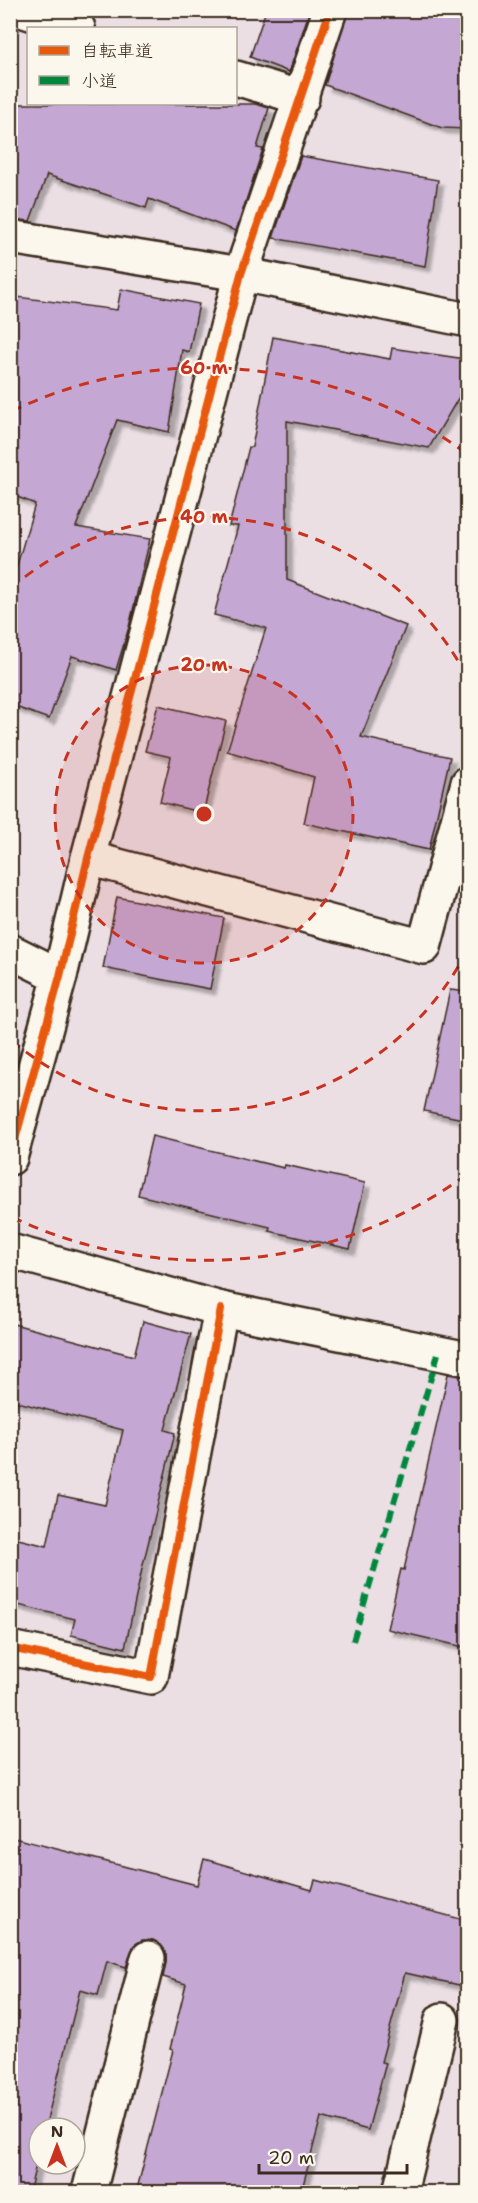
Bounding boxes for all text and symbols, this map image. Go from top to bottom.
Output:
legend [27,27,237,105]
text: 自転車道 [81,39,153,63]
text: 小道 [81,69,117,93]
text: 60 m [180,356,228,380]
text: 40 m [180,505,228,529]
text: 20 m [180,653,228,677]
centre of rings [194,804,214,824]
north arrow [27,2116,87,2176]
text: N [51,2121,63,2142]
scale bar [259,2137,408,2175]
text: 20 m [268,2146,314,2170]

